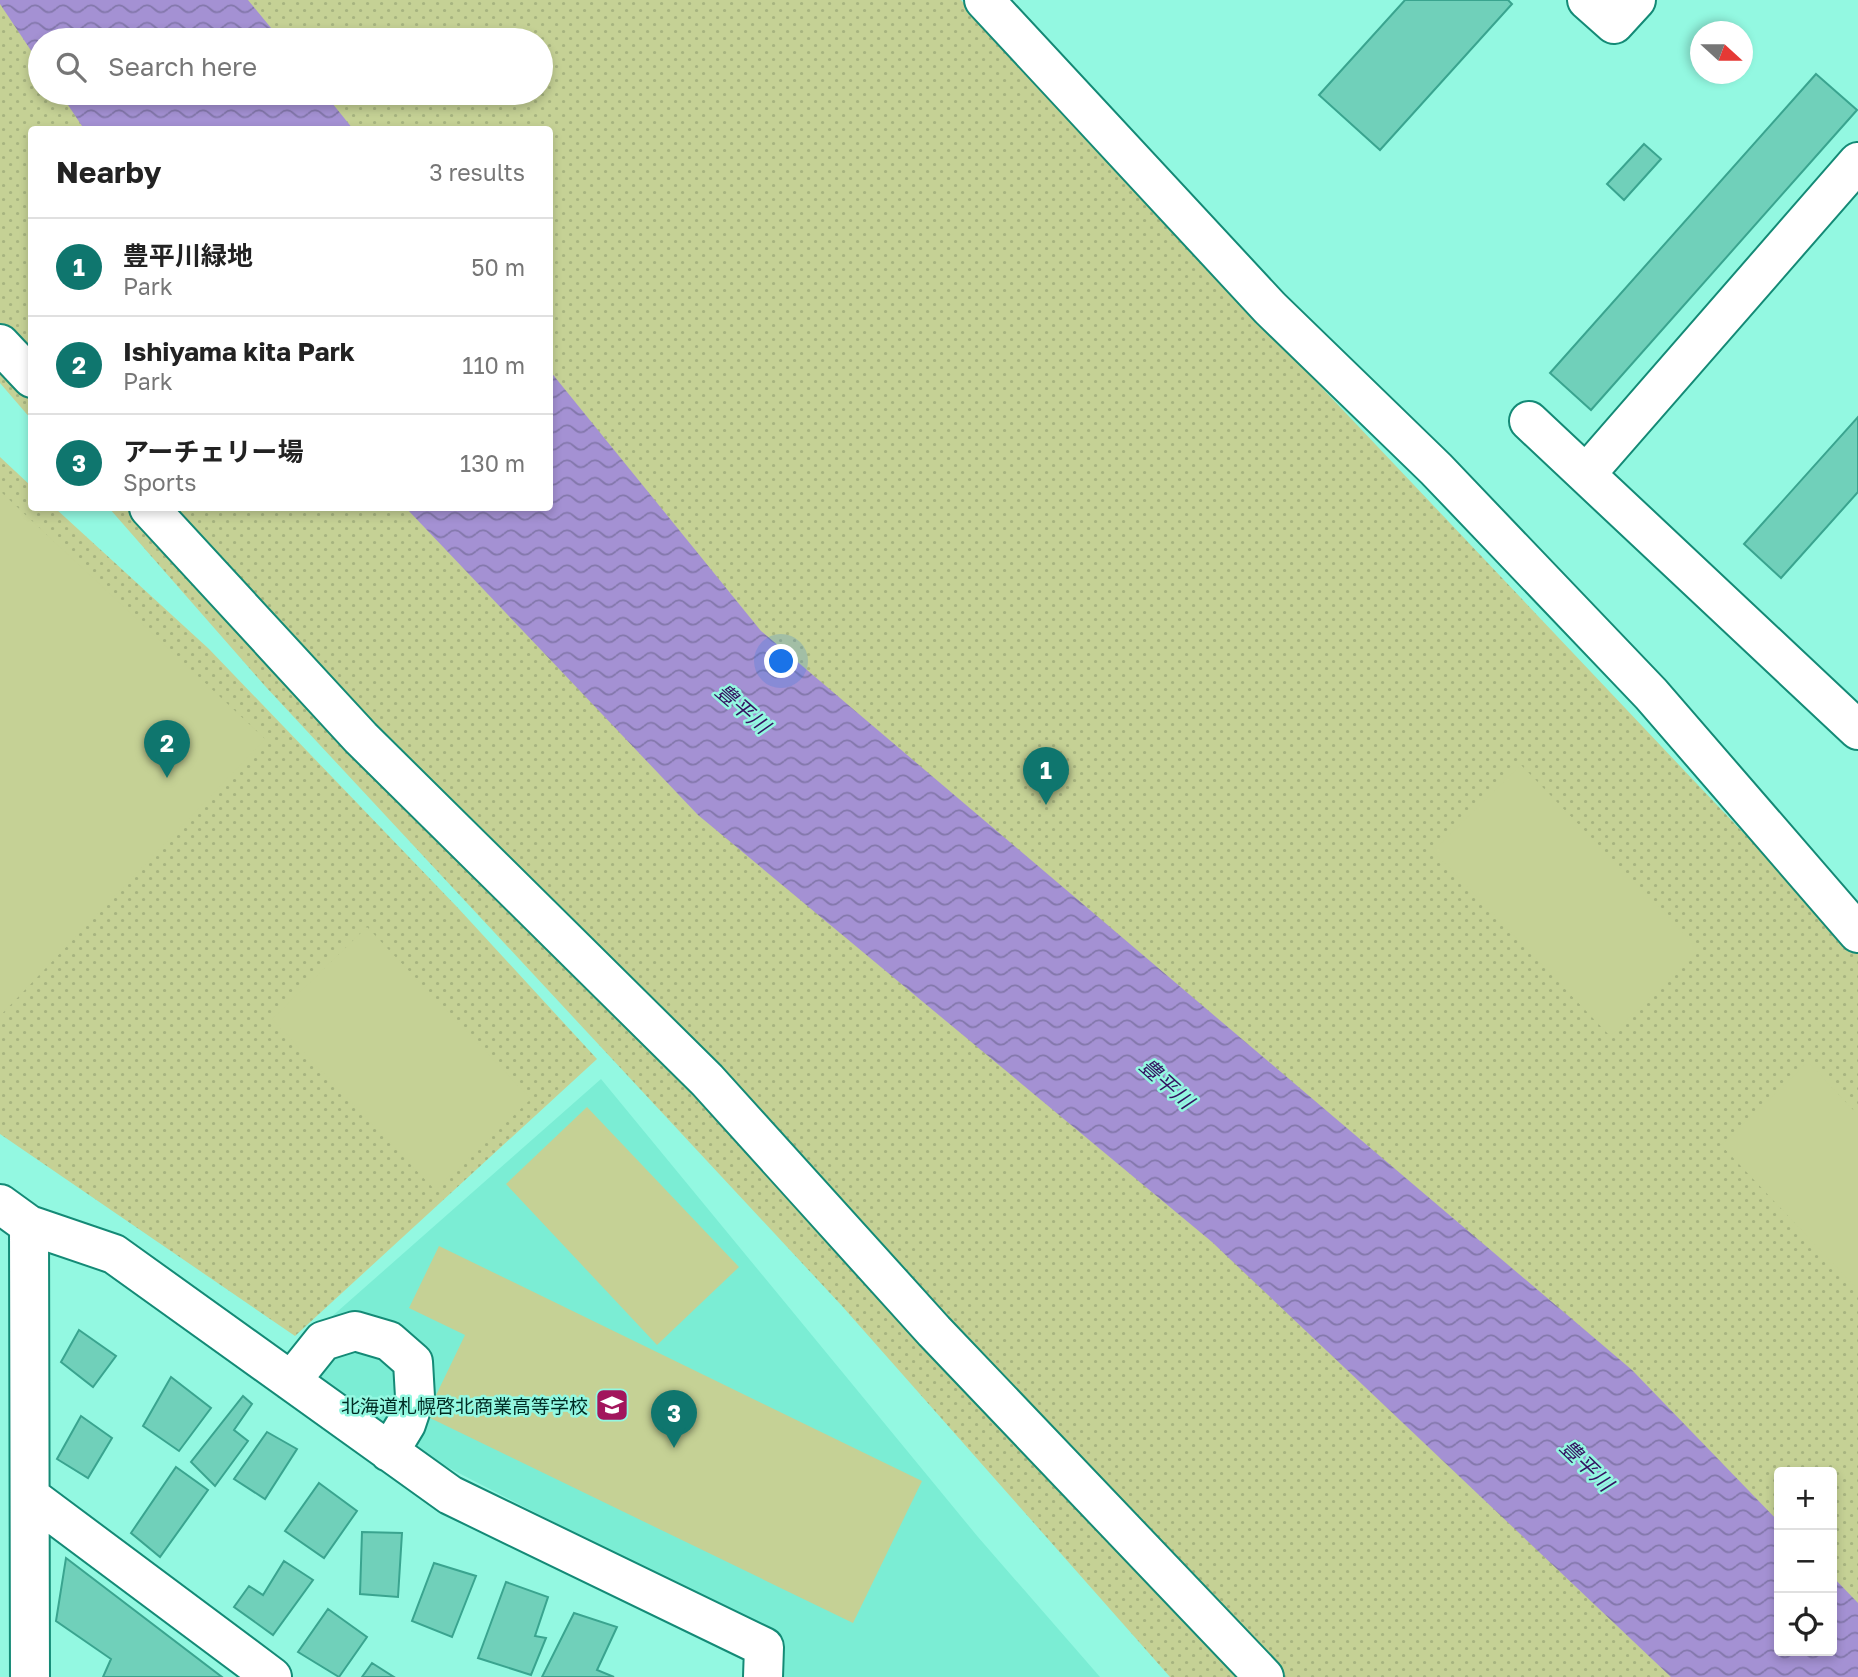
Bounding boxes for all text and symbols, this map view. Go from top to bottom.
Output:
north arrow [1690,21,1753,84]
search box [28,28,553,105]
icon: search [52,48,90,86]
text: Search here [108,51,257,82]
text: Nearby [56,154,161,190]
text: 3 results [429,158,525,186]
text: 豊平川緑地 [123,240,253,271]
text: 1 [73,253,85,281]
text: 50 m [471,253,525,281]
text: Park [123,272,173,300]
text: Ishiyama kita Park [123,336,355,367]
text: 2 [72,351,86,379]
text: 110 m [462,351,525,379]
text: Park [123,367,173,395]
text: アーチェリー場 [123,436,303,467]
text: 3 [72,449,86,477]
text: 130 m [460,449,525,477]
text: Sports [123,468,197,496]
your location [764,644,798,678]
water label: 豊平川 [711,678,777,740]
pin: 2 [144,720,190,778]
pin: 1 [1023,747,1069,805]
water label: 豊平川 [1135,1052,1201,1115]
school or university icon: 北海道札幌啓北商業高等学校 [593,1386,631,1424]
pin: 3 [651,1390,697,1448]
place label: 北海道札幌啓北商業高等学校 [341,1394,588,1417]
water label: 豊平川 [1555,1434,1620,1498]
map controls [1774,1467,1837,1656]
button: + [1774,1467,1837,1530]
button: − [1774,1530,1837,1593]
button: locate [1774,1593,1837,1656]

